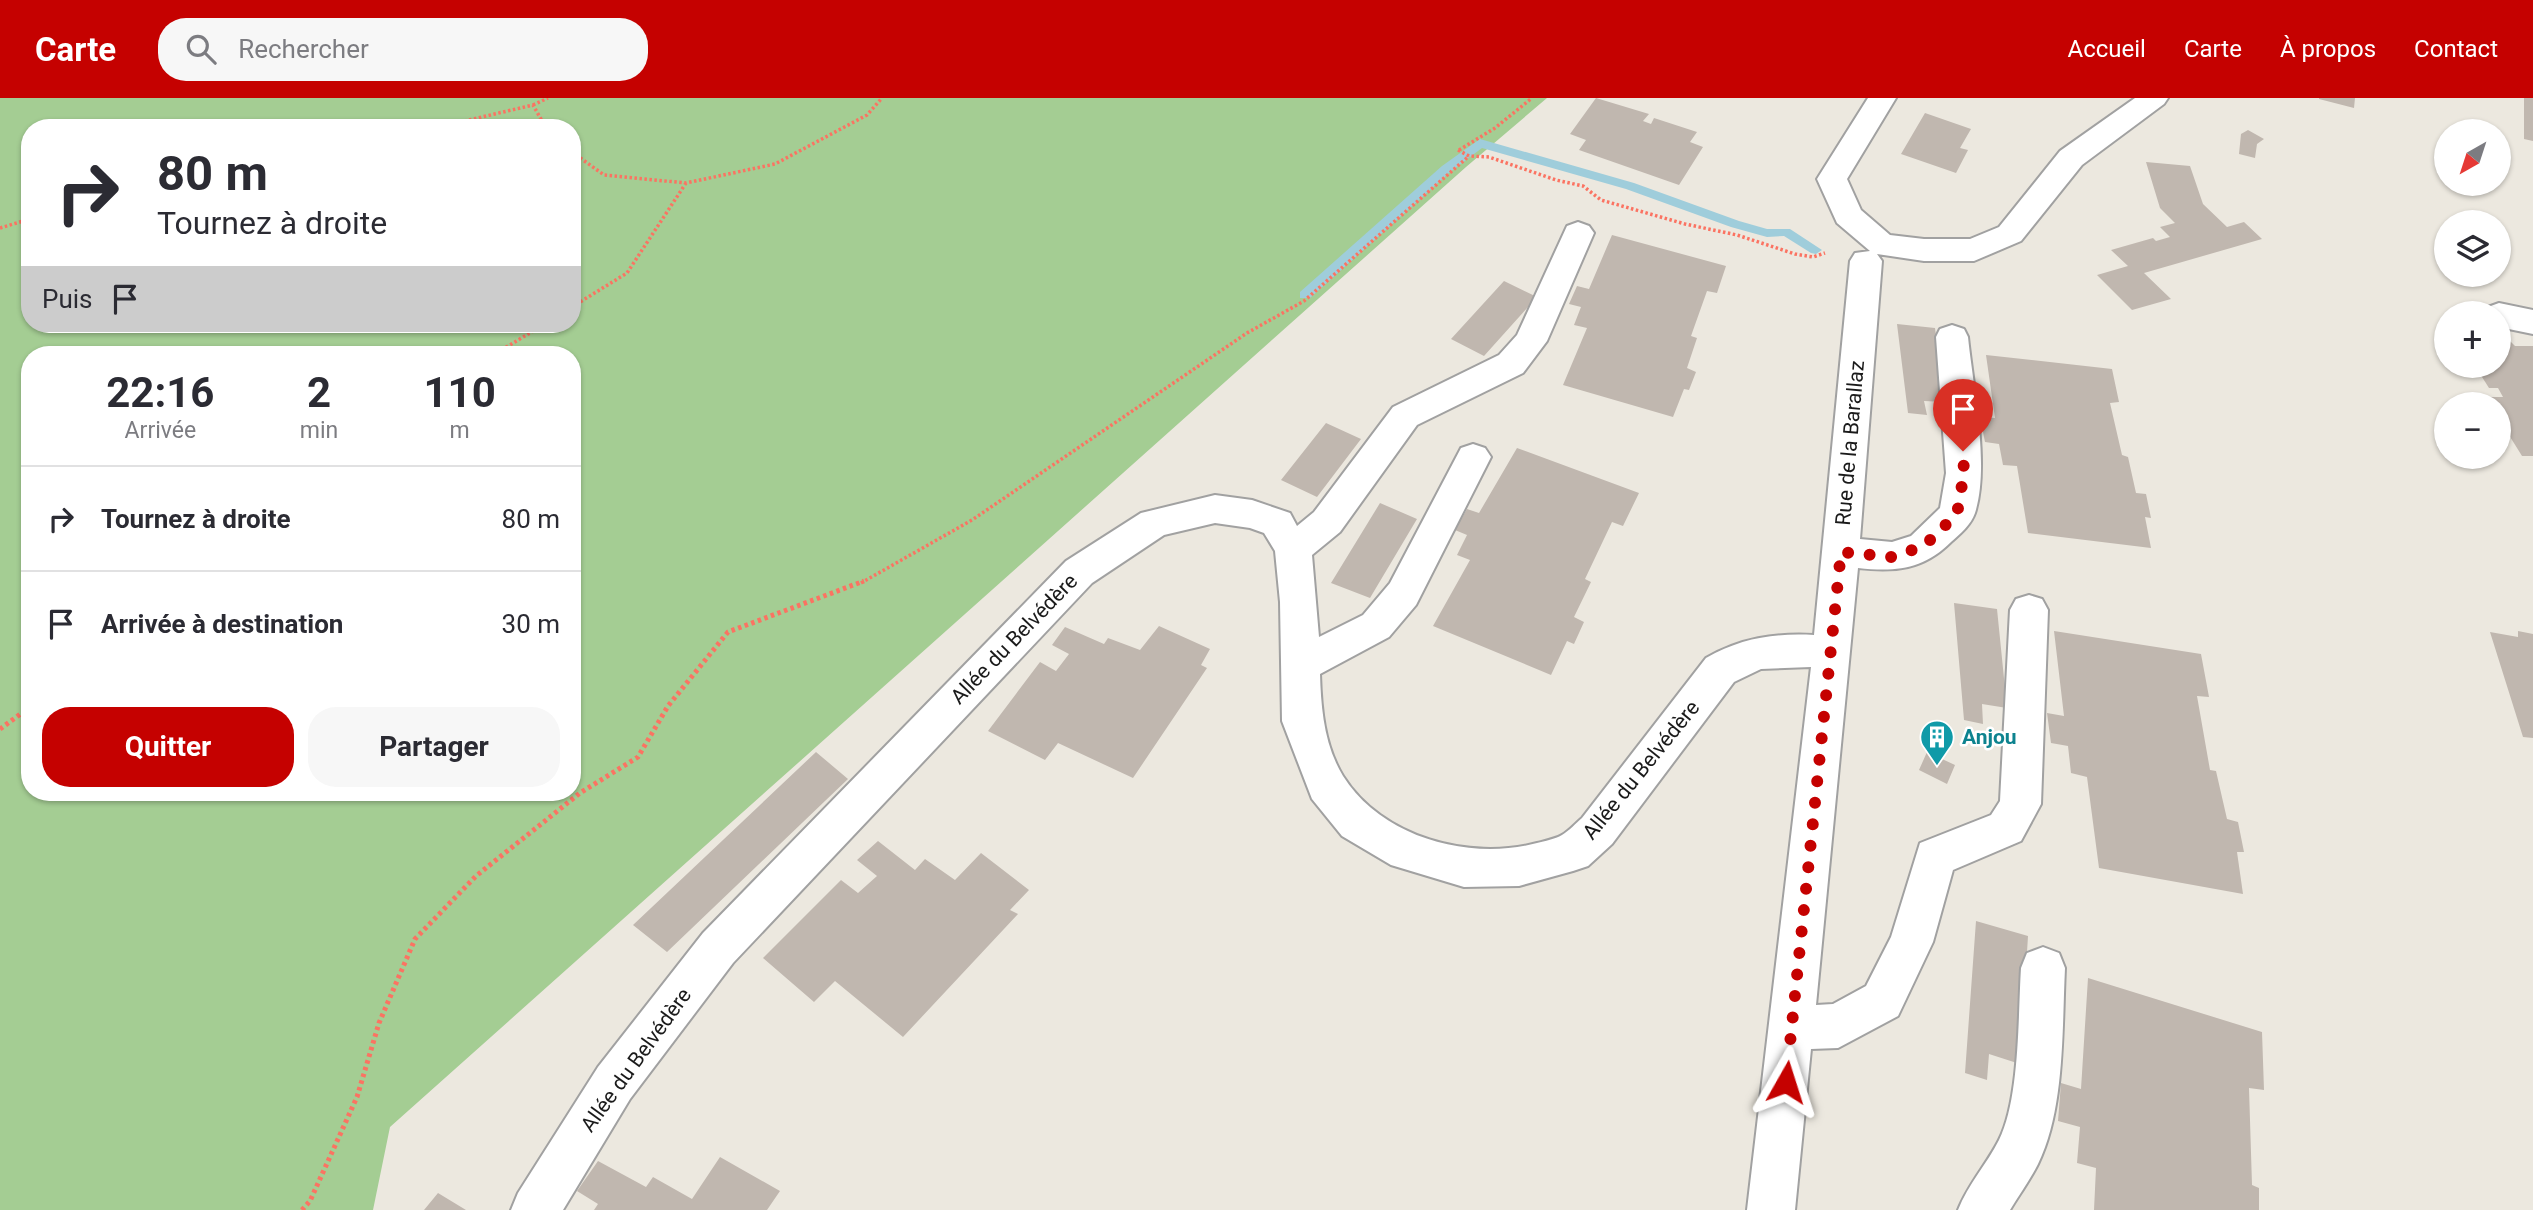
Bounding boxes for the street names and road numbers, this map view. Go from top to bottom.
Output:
street label: Rue de la Barallaz [1831,360,1869,526]
street label: Allée du Belvédère [946,569,1082,709]
street label: Allée du Belvédère [1578,696,1704,844]
street label: Allée du Belvédère [576,984,696,1136]

